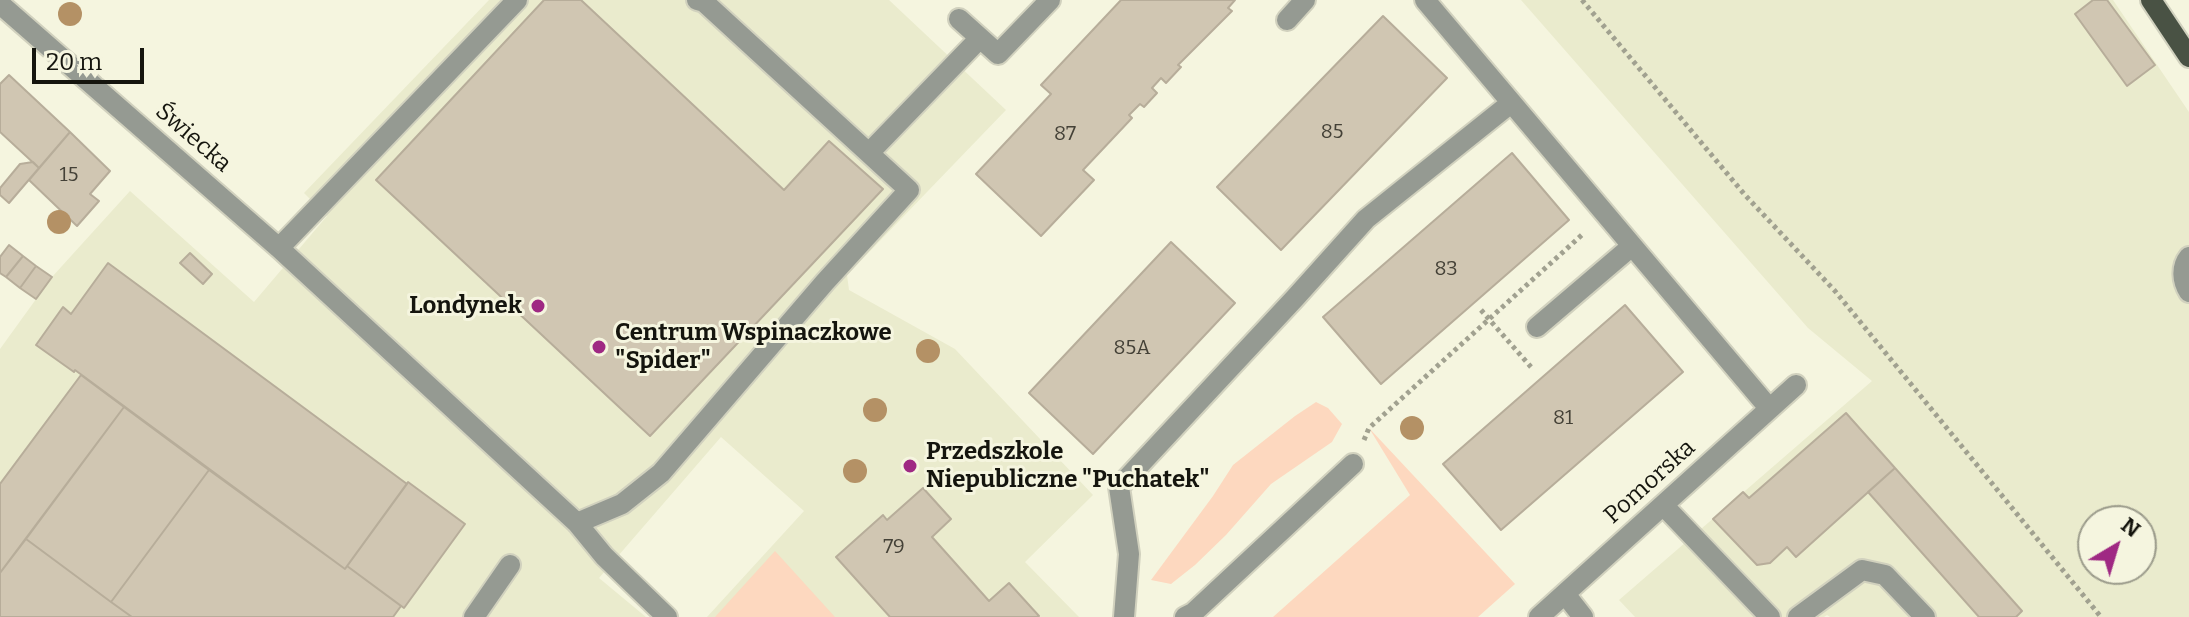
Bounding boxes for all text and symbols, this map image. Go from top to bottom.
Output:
scale bar [36,32,148,82]
text: 20 m [46,48,102,76]
street label: Świecka [149,97,237,179]
house number: 85 [1321,120,1343,144]
house number: 87 [1054,122,1076,146]
house number: 15 [60,163,78,187]
house number: 83 [1434,257,1458,281]
place label: Londynek [409,292,522,320]
marker: Londynek [529,297,547,315]
place label: Centrum Wspinaczkowe "Spider" [615,319,892,375]
house number: 85A [1114,336,1150,360]
marker: Centrum Wspinaczkowe "Spider" [590,338,608,356]
house number: 81 [1553,406,1573,430]
street label: Pomorska [1599,434,1701,530]
place label: Przedszkole Niepubliczne "Puchatek" [926,438,1210,494]
marker: Przedszkole Niepubliczne "Puchatek" [901,457,919,475]
north arrow [2077,505,2157,585]
text: N [2116,511,2146,543]
house number: 79 [883,535,905,559]

